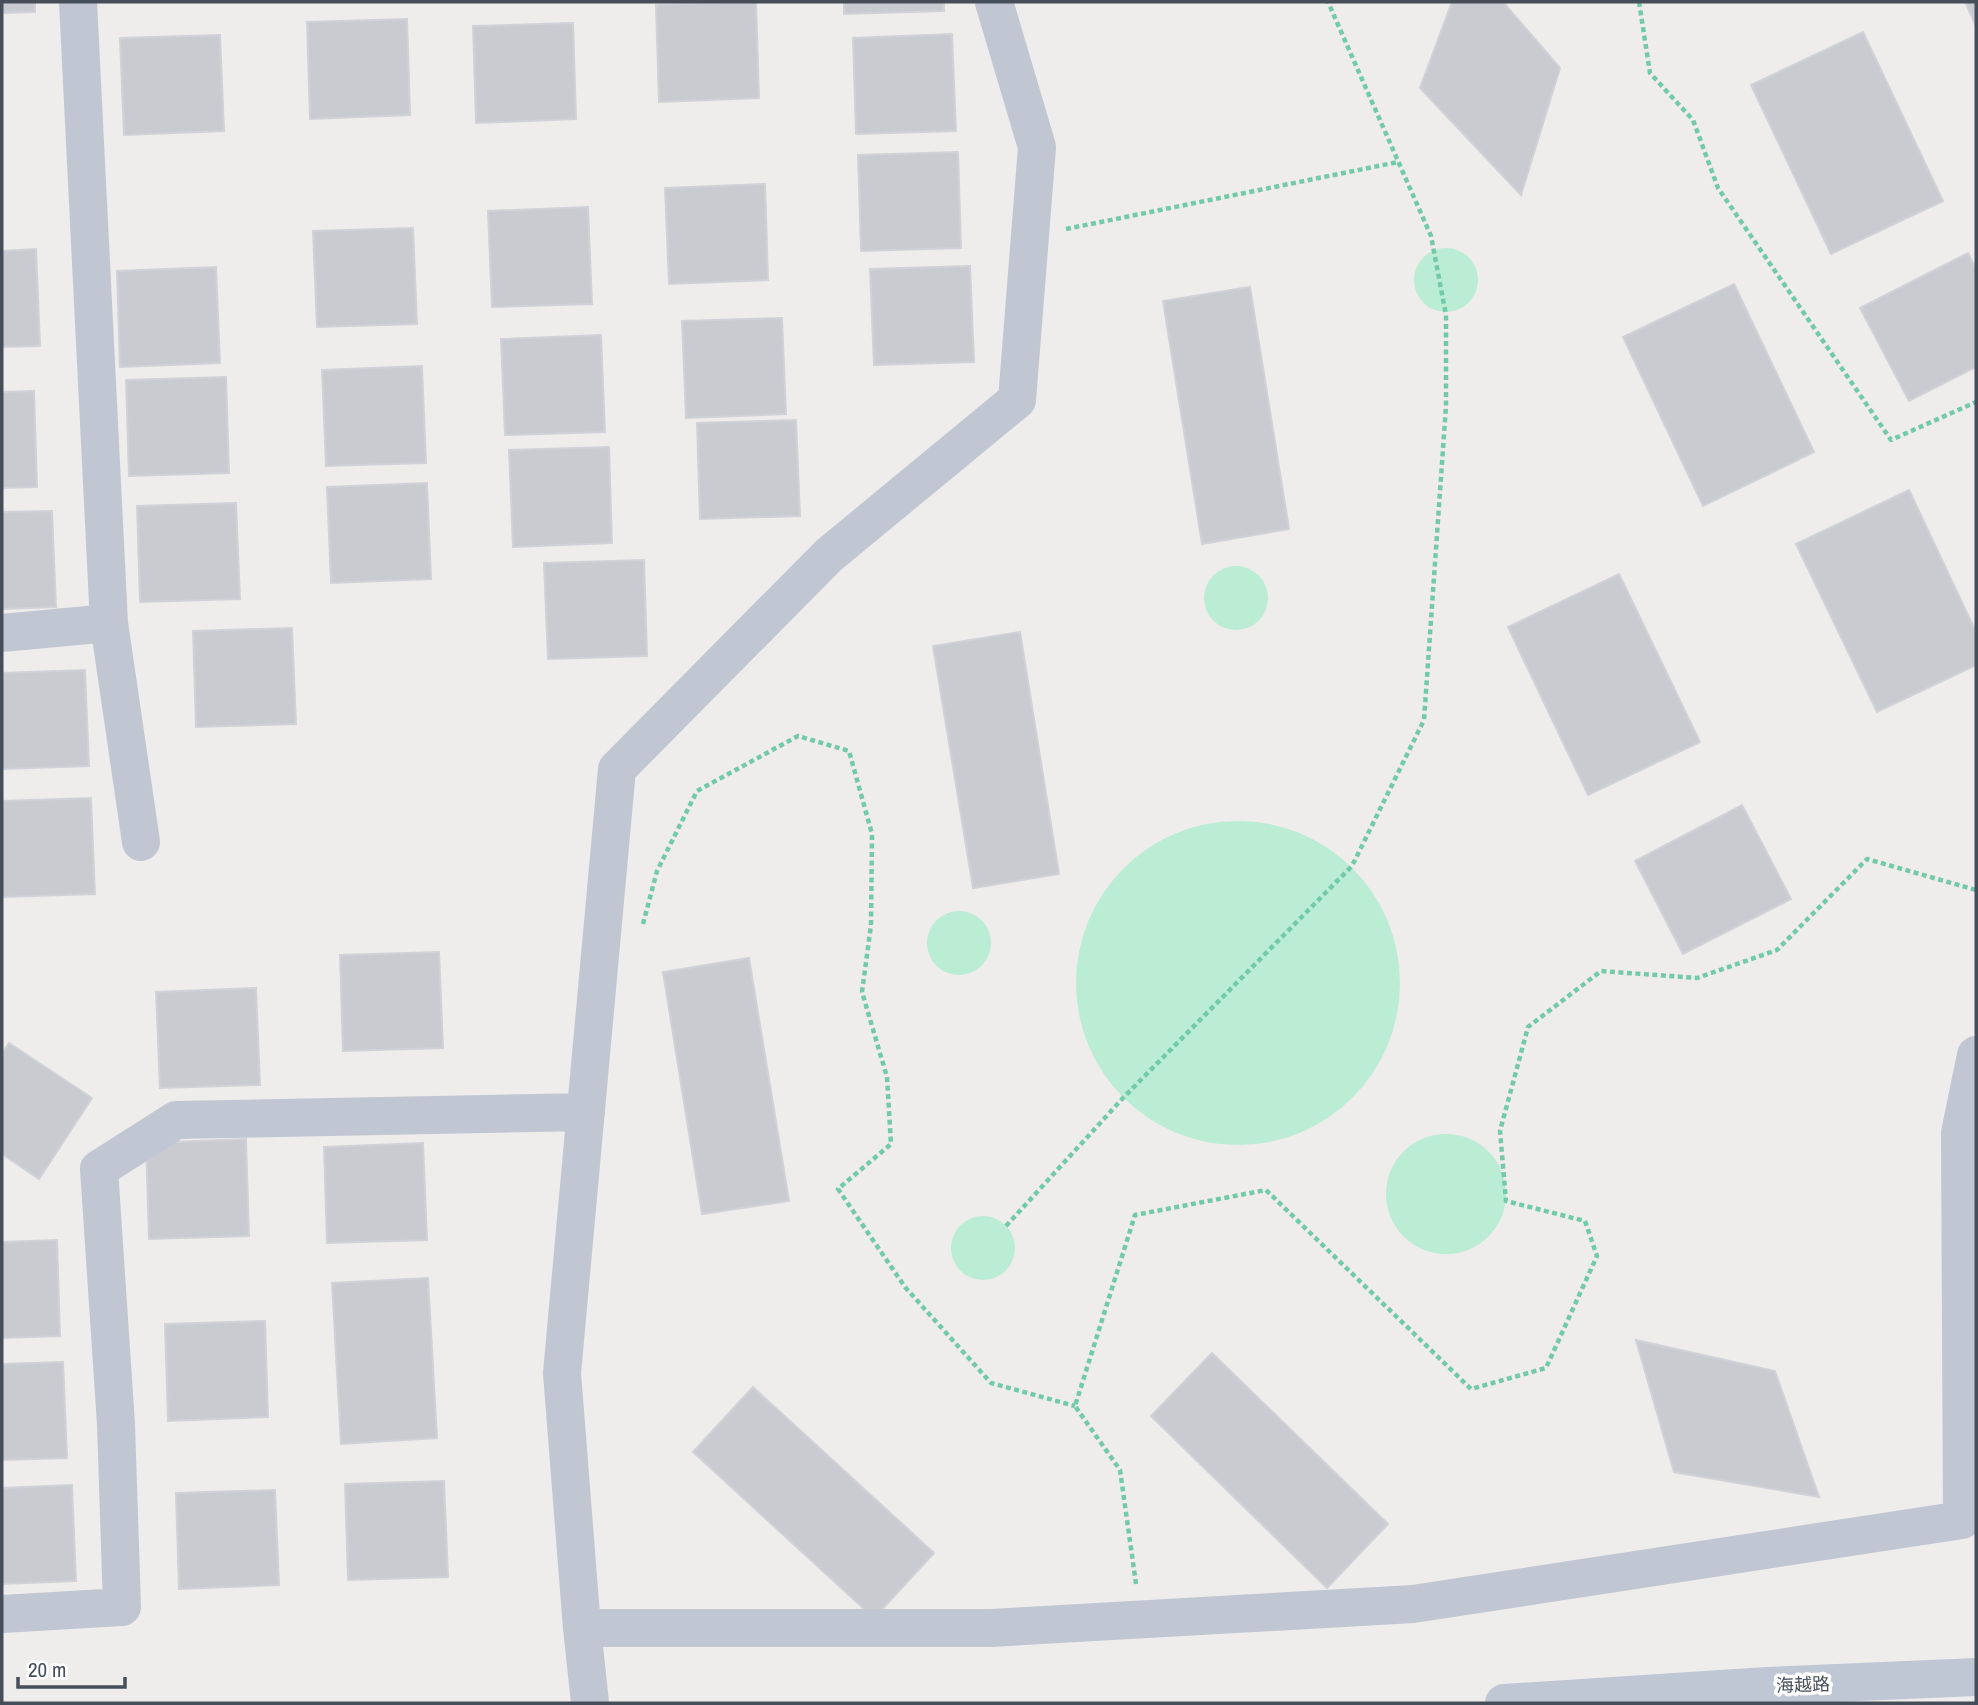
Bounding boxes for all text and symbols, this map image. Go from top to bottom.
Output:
scale bar [18,1646,124,1690]
text: 20 m [28,1655,66,1684]
street label: 海越路 [1776,1671,1830,1698]

